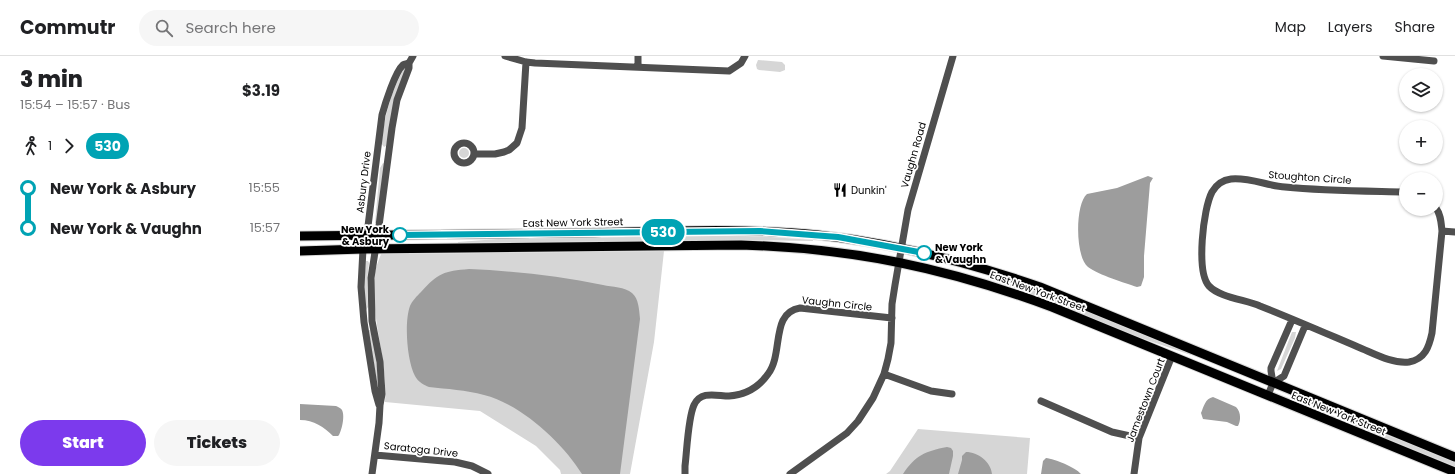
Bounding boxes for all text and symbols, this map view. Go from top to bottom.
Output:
search box [139,10,419,46]
text: Commutr [20,14,115,41]
icon: search [153,17,175,39]
text: Search here [185,17,276,38]
text: Map [1275,17,1306,37]
text: Layers [1328,17,1372,37]
text: Share [1394,17,1435,37]
text: 3 min [20,64,83,95]
map controls [1399,68,1443,216]
button: layers [1399,68,1443,112]
text: $3.19 [242,80,280,101]
text: 15:54 – 15:57 · Bus [20,95,130,114]
street label: Vaughn Road [897,120,930,190]
button: + [1399,120,1443,164]
icon: walk [20,135,42,157]
icon: forward [58,135,80,157]
text: 1 [48,136,52,155]
text: 530 [94,136,121,156]
street label: Asbury Drive [352,150,375,214]
street label: Stoughton Circle [1268,167,1352,188]
button: − [1399,172,1443,216]
text: New York & Asbury [50,178,196,199]
text: 15:55 [249,178,280,197]
restaurant icon: Dunkin' [832,182,848,198]
place label: Dunkin' [851,183,887,198]
street label: East New York Street [523,214,624,231]
text: New York & Vaughn [50,218,202,239]
text: 15:57 [250,218,280,237]
line badge: 530 [640,219,686,245]
place label: New York & Asbury [341,222,390,249]
text: 530 [650,222,676,242]
marker: New York & Asbury [392,227,408,243]
place label: New York & Vaughn [935,240,986,267]
marker: New York & Vaughn [916,245,932,261]
street label: East New York Street [988,267,1088,316]
street label: Vaughn Circle [801,292,873,315]
street label: Jamestown Court [1123,356,1169,444]
street label: East New York Street [1289,388,1389,439]
button: Start [20,420,146,466]
button: Tickets [154,420,280,466]
street label: Saratoga Drive [383,438,459,461]

